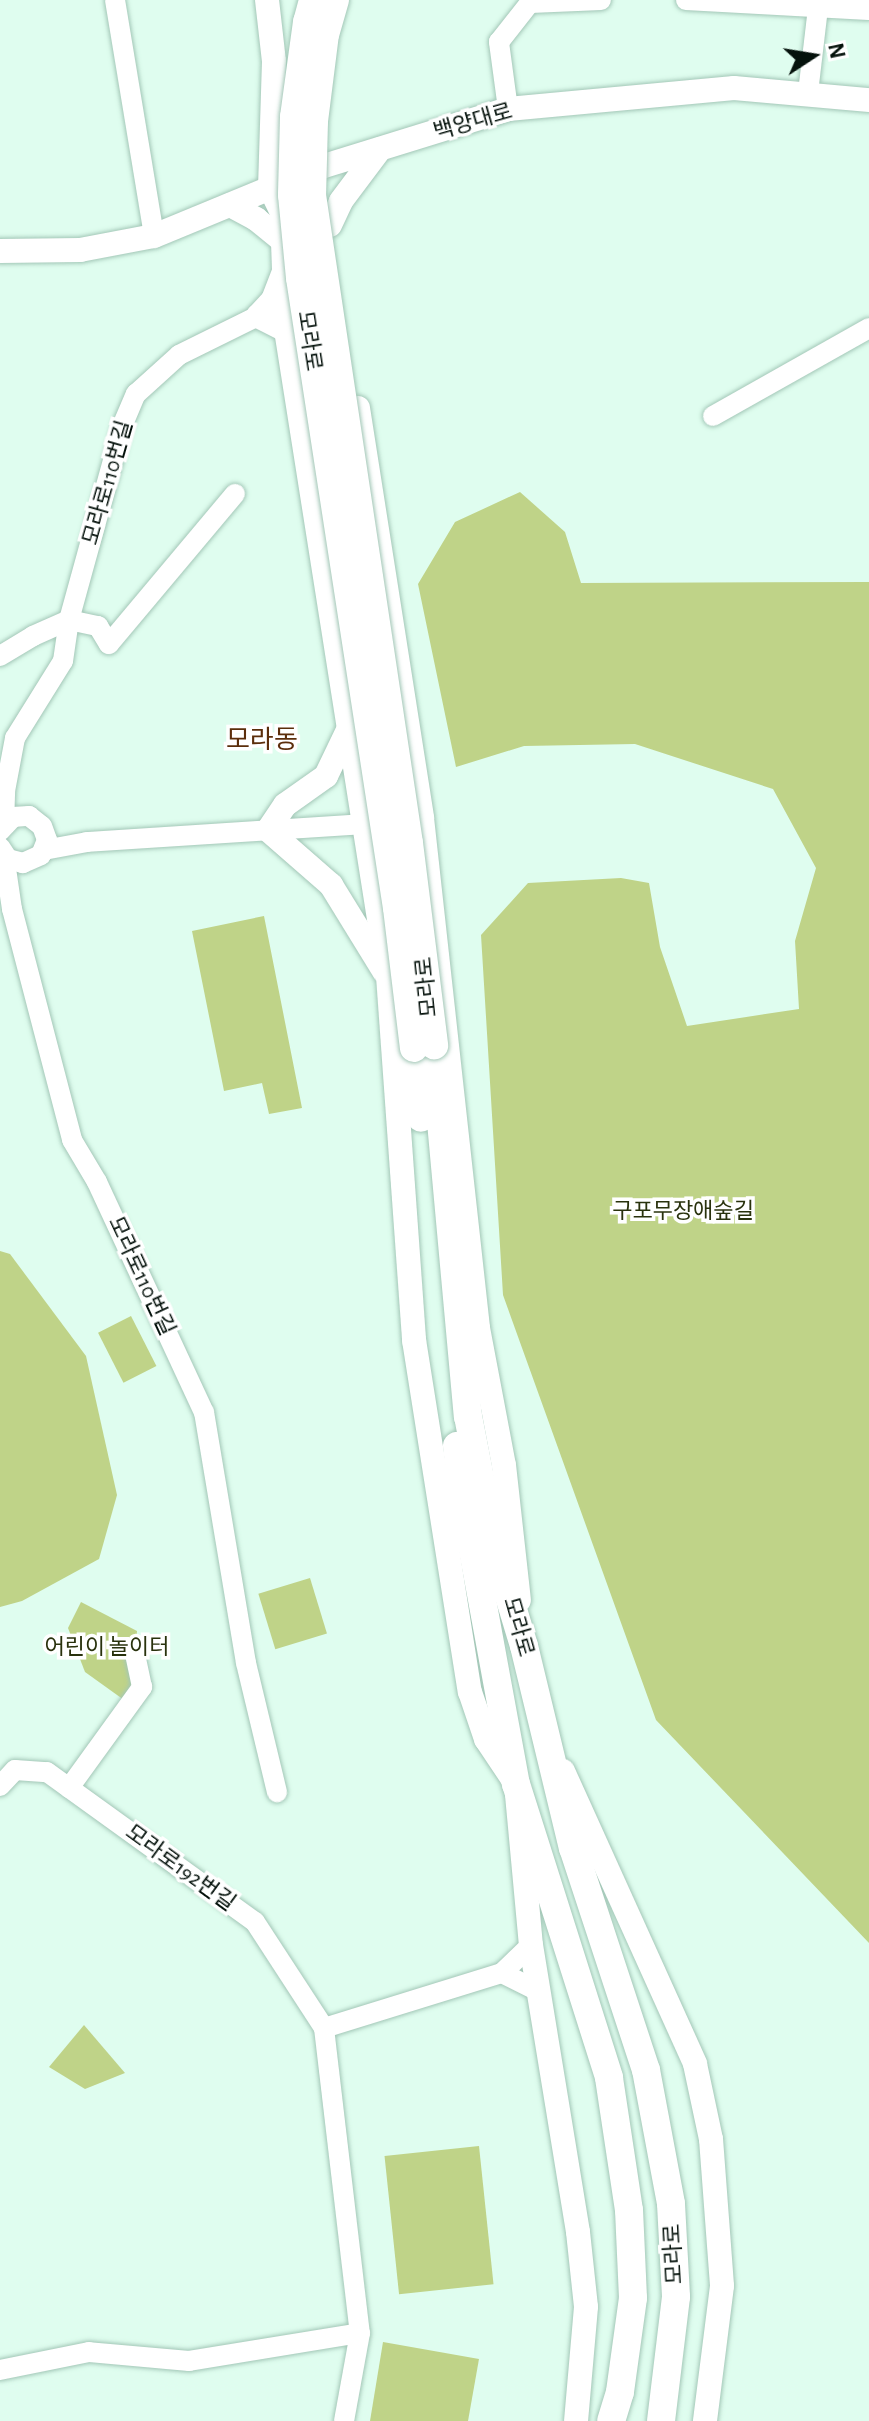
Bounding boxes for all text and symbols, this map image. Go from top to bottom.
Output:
north arrow [773,16,853,96]
text: N [824,41,849,61]
street label: 백양대로 [430,98,516,146]
street label: 모라로 [291,309,327,373]
street label: 모라로110번길 [78,418,138,548]
district label: 모라동 [226,725,298,757]
street label: 모라로 [411,955,443,1019]
park label: 구포무장애숲길 [612,1199,754,1225]
street label: 모라로110번길 [102,1212,180,1340]
street label: 모라로 [497,1594,539,1660]
park label: 어린이 놀이터 [44,1635,170,1661]
street label: 모라로192번길 [120,1819,240,1917]
street label: 모라로 [659,2223,689,2285]

